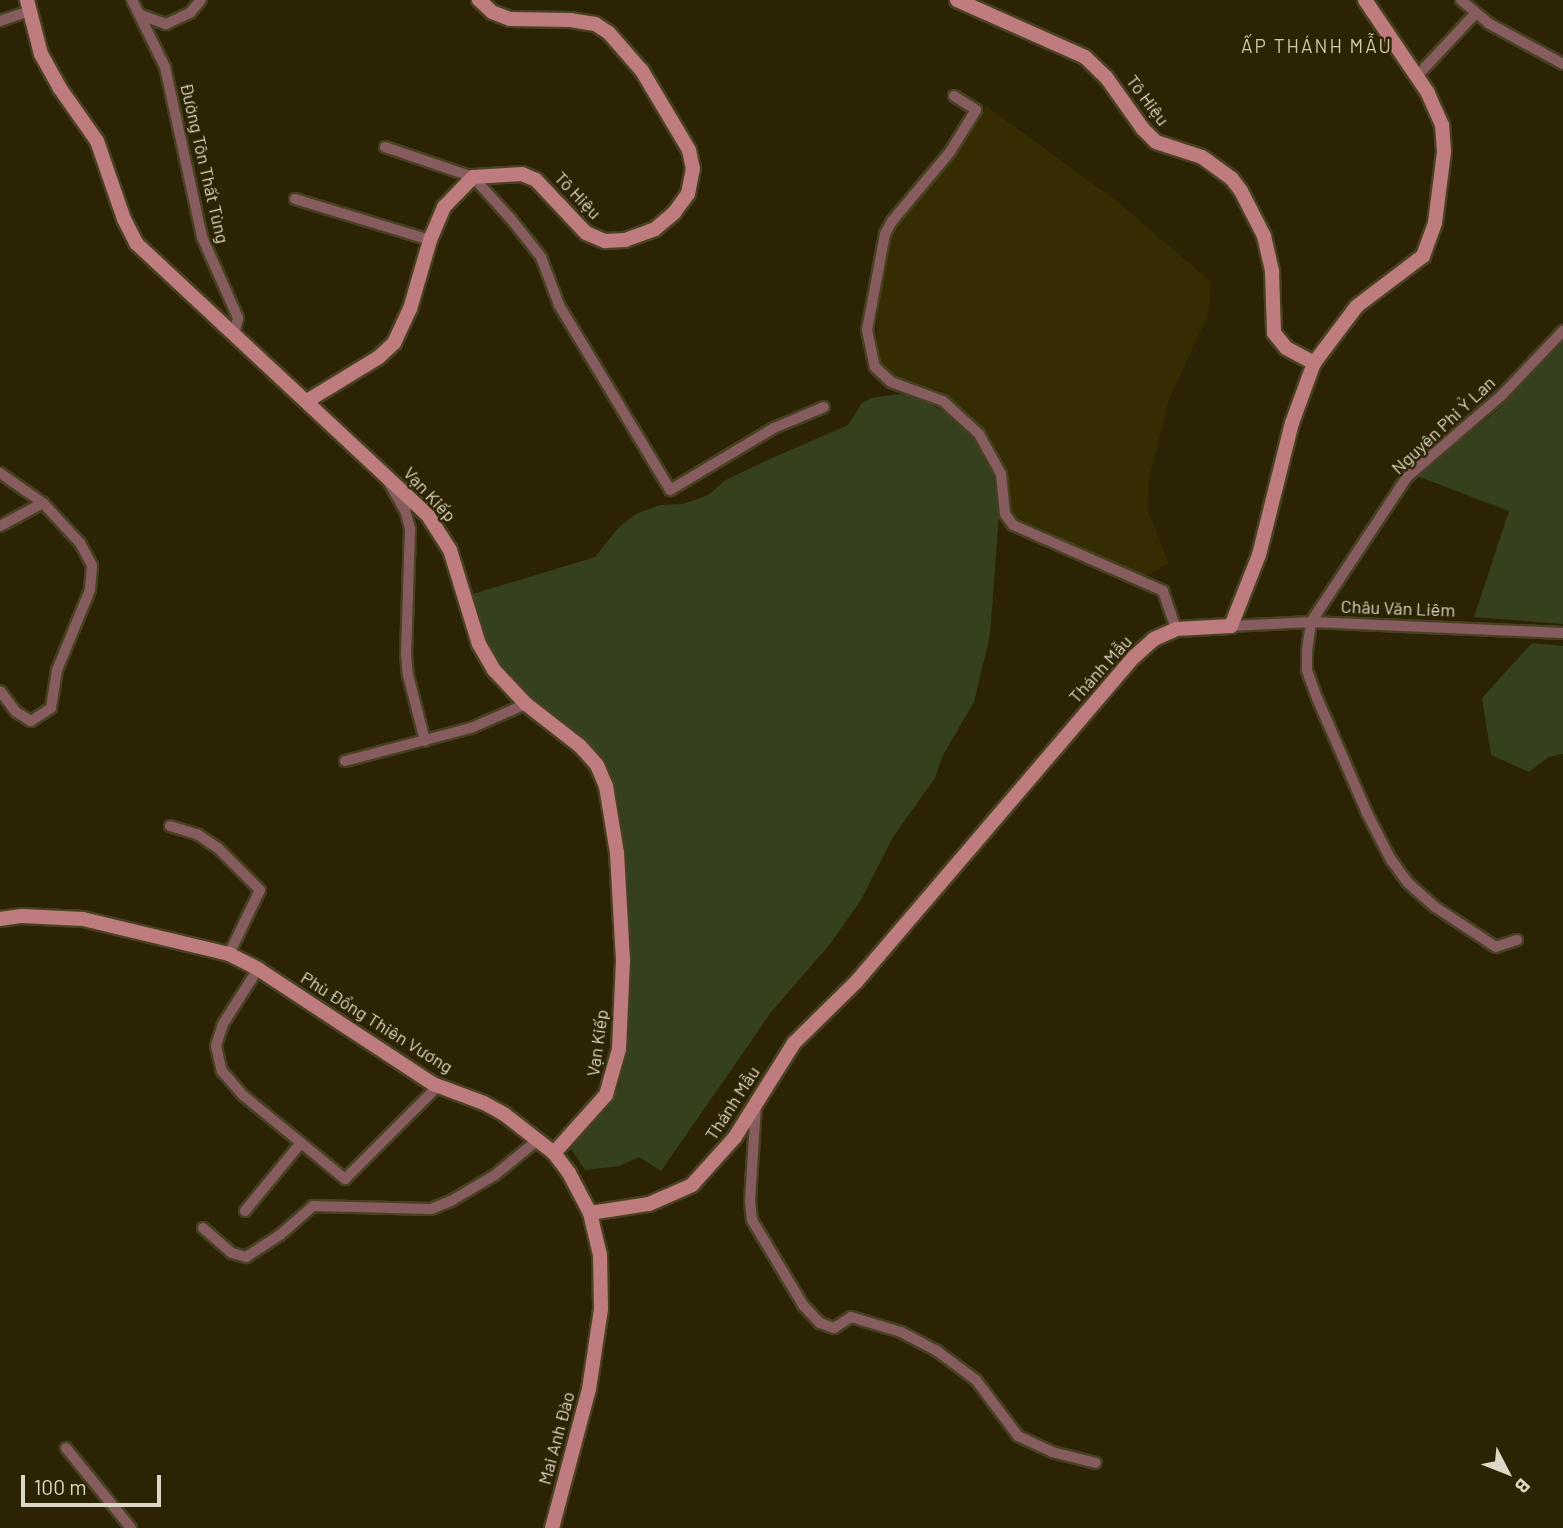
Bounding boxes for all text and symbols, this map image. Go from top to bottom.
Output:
district label: ẤP THÁNH MẪU [1243,35,1391,57]
street label: Tô Hiệu [1122,70,1174,130]
street label: Đường Tôn Thất Tùng [176,81,234,245]
street label: Tô Hiệu [550,167,606,223]
street label: Nguyên Phi Ỷ Lan [1387,371,1499,479]
street label: Vạn Kiếp [399,462,461,526]
street label: Châu Văn Liêm [1340,595,1456,621]
street label: Thánh Mẫu [1064,631,1136,707]
street label: Phù Đổng Thiên Vương [297,966,457,1078]
street label: Vạn Kiếp [582,1008,612,1078]
street label: Thánh Mẫu [700,1062,764,1144]
street label: Mai Anh Đào [533,1389,579,1487]
north arrow [1472,1437,1542,1507]
scale bar [24,1462,164,1506]
text: 100 m [34,1474,87,1499]
text: B [1510,1474,1535,1498]

